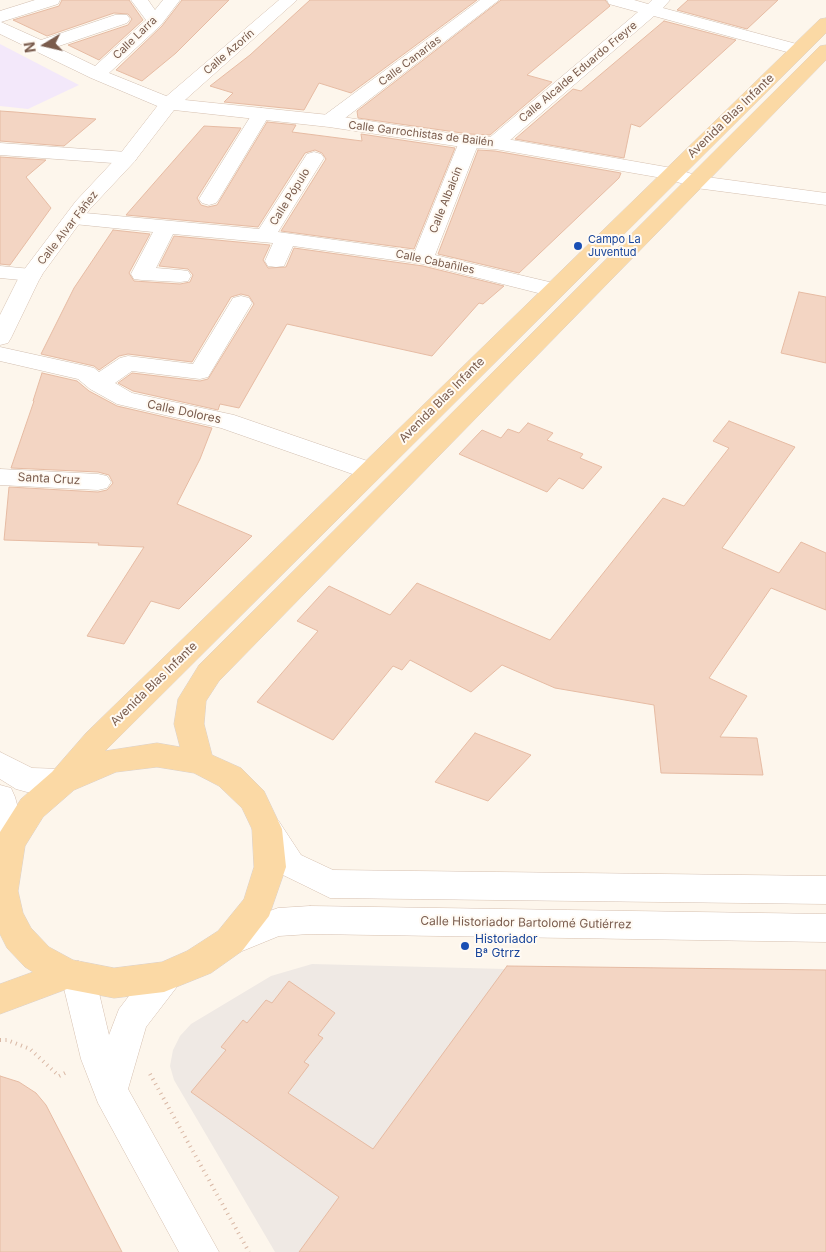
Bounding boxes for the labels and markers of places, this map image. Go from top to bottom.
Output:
place label: Campo La Juventud [588,233,641,259]
marker: Campo La Juventud [572,240,584,252]
place label: Historiador Bª Gtrrz [475,932,538,960]
marker: Historiador Bª Gtrrz [459,940,471,952]

